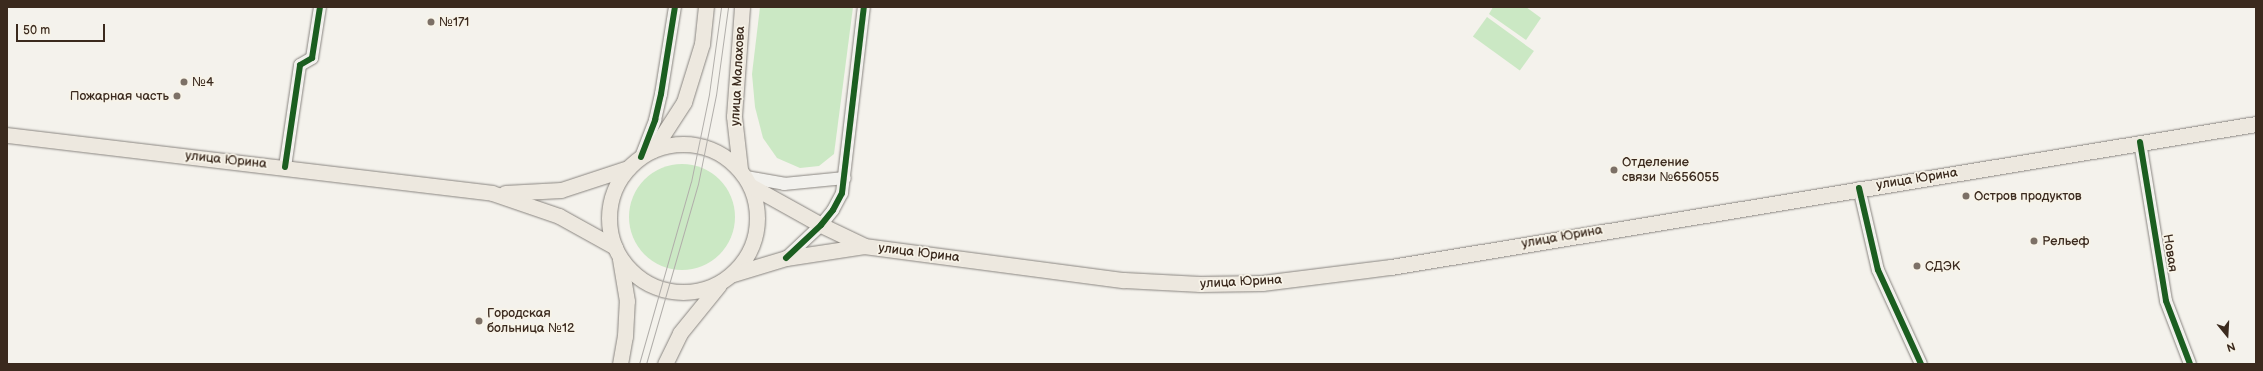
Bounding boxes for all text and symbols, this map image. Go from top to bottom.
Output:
place label: №171 [439,14,469,30]
scale bar [18,16,107,42]
marker: №171 [426,17,436,27]
text: 50 m [23,23,50,38]
street label: улица Малахова [728,26,748,126]
place label: №4 [192,74,214,90]
marker: №4 [179,77,189,87]
place label: Пожарная часть [70,88,169,104]
marker: Пожарная часть [172,91,182,101]
street label: улица Юрина [184,148,268,172]
place label: Отделение связи №656055 [1622,155,1719,186]
marker: Отделение связи №656055 [1609,165,1619,175]
street label: улица Юрина [1875,165,1959,193]
place label: Остров продуктов [1974,188,2082,204]
marker: Остров продуктов [1961,191,1971,201]
street label: улица Юрина [1520,222,1604,252]
place label: Рельеф [2042,233,2089,249]
street label: Новая [2159,233,2181,273]
marker: Рельеф [2029,236,2039,246]
street label: улица Юрина [877,240,961,266]
place label: СДЭК [1925,258,1960,274]
marker: СДЭК [1912,261,1922,271]
street label: улица Юрина [1200,272,1282,292]
place label: Городская больница №12 [487,306,575,337]
north arrow [2207,315,2247,355]
marker: Городская больница №12 [474,316,484,326]
text: N [2225,339,2237,354]

